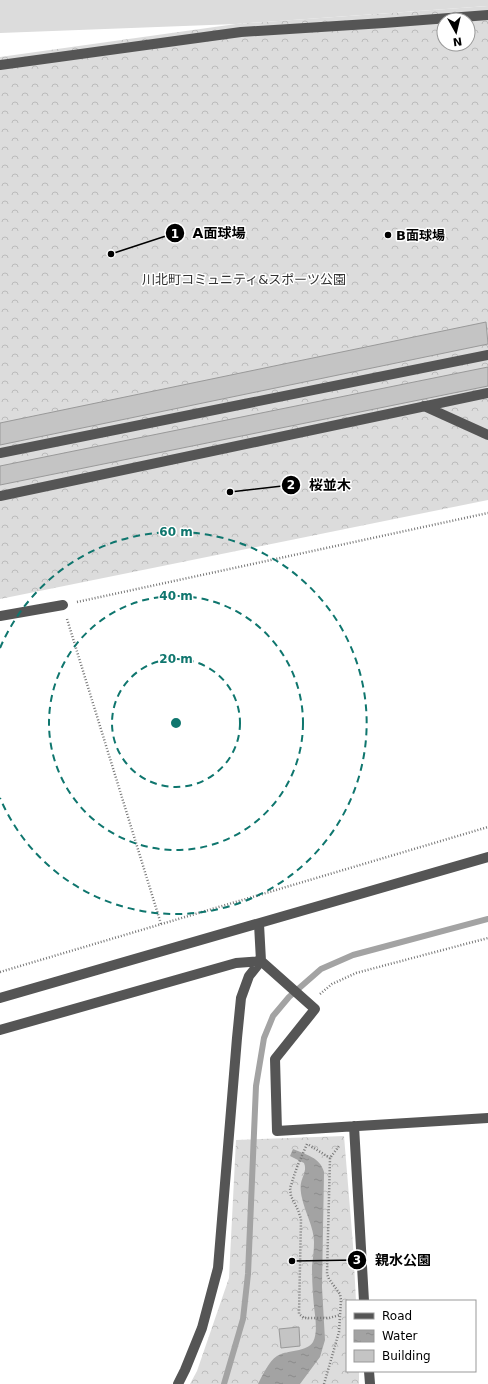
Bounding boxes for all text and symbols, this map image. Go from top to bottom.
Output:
north arrow [436,12,476,52]
text: N [452,34,463,48]
callout: A面球場 [165,220,253,246]
text: A面球場 [193,225,245,241]
text: 1 [171,227,179,241]
place label: B面球場 [396,228,445,243]
marker: B面球場 [383,230,393,240]
park label: 川北町コミュニティ&スポーツ公園 [142,272,346,287]
callout: 桜並木 [281,472,359,498]
text: 桜並木 [309,477,351,493]
text: 2 [287,478,295,492]
text: 60 m [159,525,193,539]
text: 40 m [159,589,193,603]
text: 20 m [159,652,193,666]
centre of rings [169,716,183,730]
callout: 親水公園 [347,1247,439,1273]
text: 親水公園 [375,1252,431,1268]
text: 3 [353,1253,361,1267]
legend [346,1300,476,1372]
text: Road [382,1309,412,1323]
text: Water [382,1329,418,1343]
text: Building [382,1349,431,1363]

